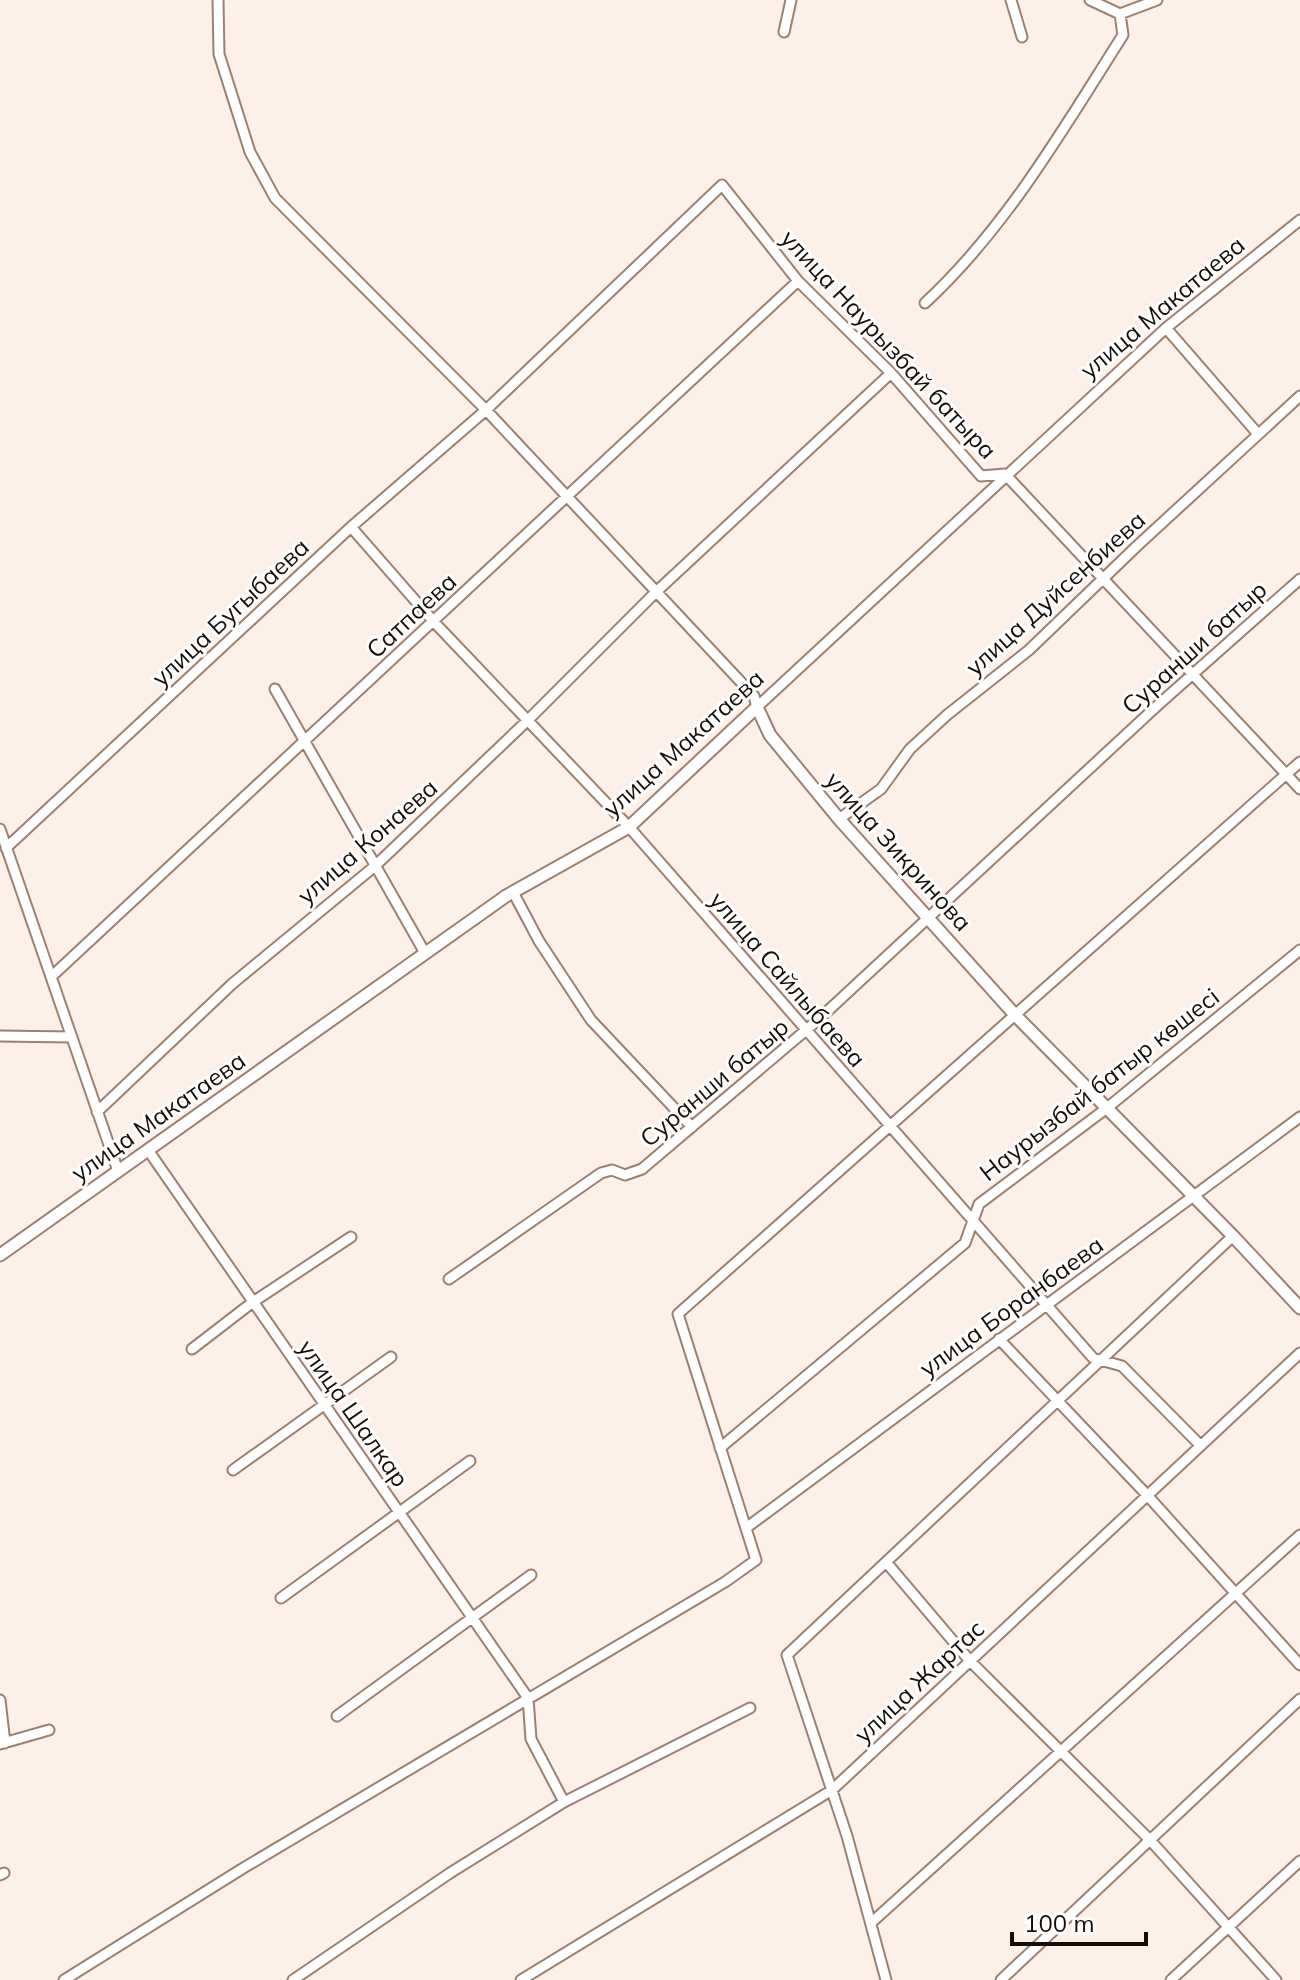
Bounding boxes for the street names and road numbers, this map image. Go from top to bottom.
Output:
street label: улица Наурызбай батыра [775,223,1003,465]
street label: улица Макатаева [1074,229,1250,385]
street label: улица Дуйсенбиева [959,504,1151,682]
street label: улица Бугыбаева [145,531,315,693]
street label: Сатпаева [360,566,462,664]
street label: Суранши батыр [1115,574,1273,720]
street label: улица Макатаева [596,663,770,823]
street label: улица Зикринова [819,765,979,937]
street label: улица Конаева [291,772,443,910]
street label: улица Сайлыбаева [703,885,873,1073]
street label: Наурызбай батыр көшесі [973,981,1225,1187]
street label: Суранши батыр [634,1011,794,1153]
street label: улица Макатаева [65,1045,251,1187]
street label: улица Боранбаева [913,1229,1109,1383]
street label: улица Шалкар [292,1334,416,1492]
street label: улица Жартас [848,1613,990,1749]

